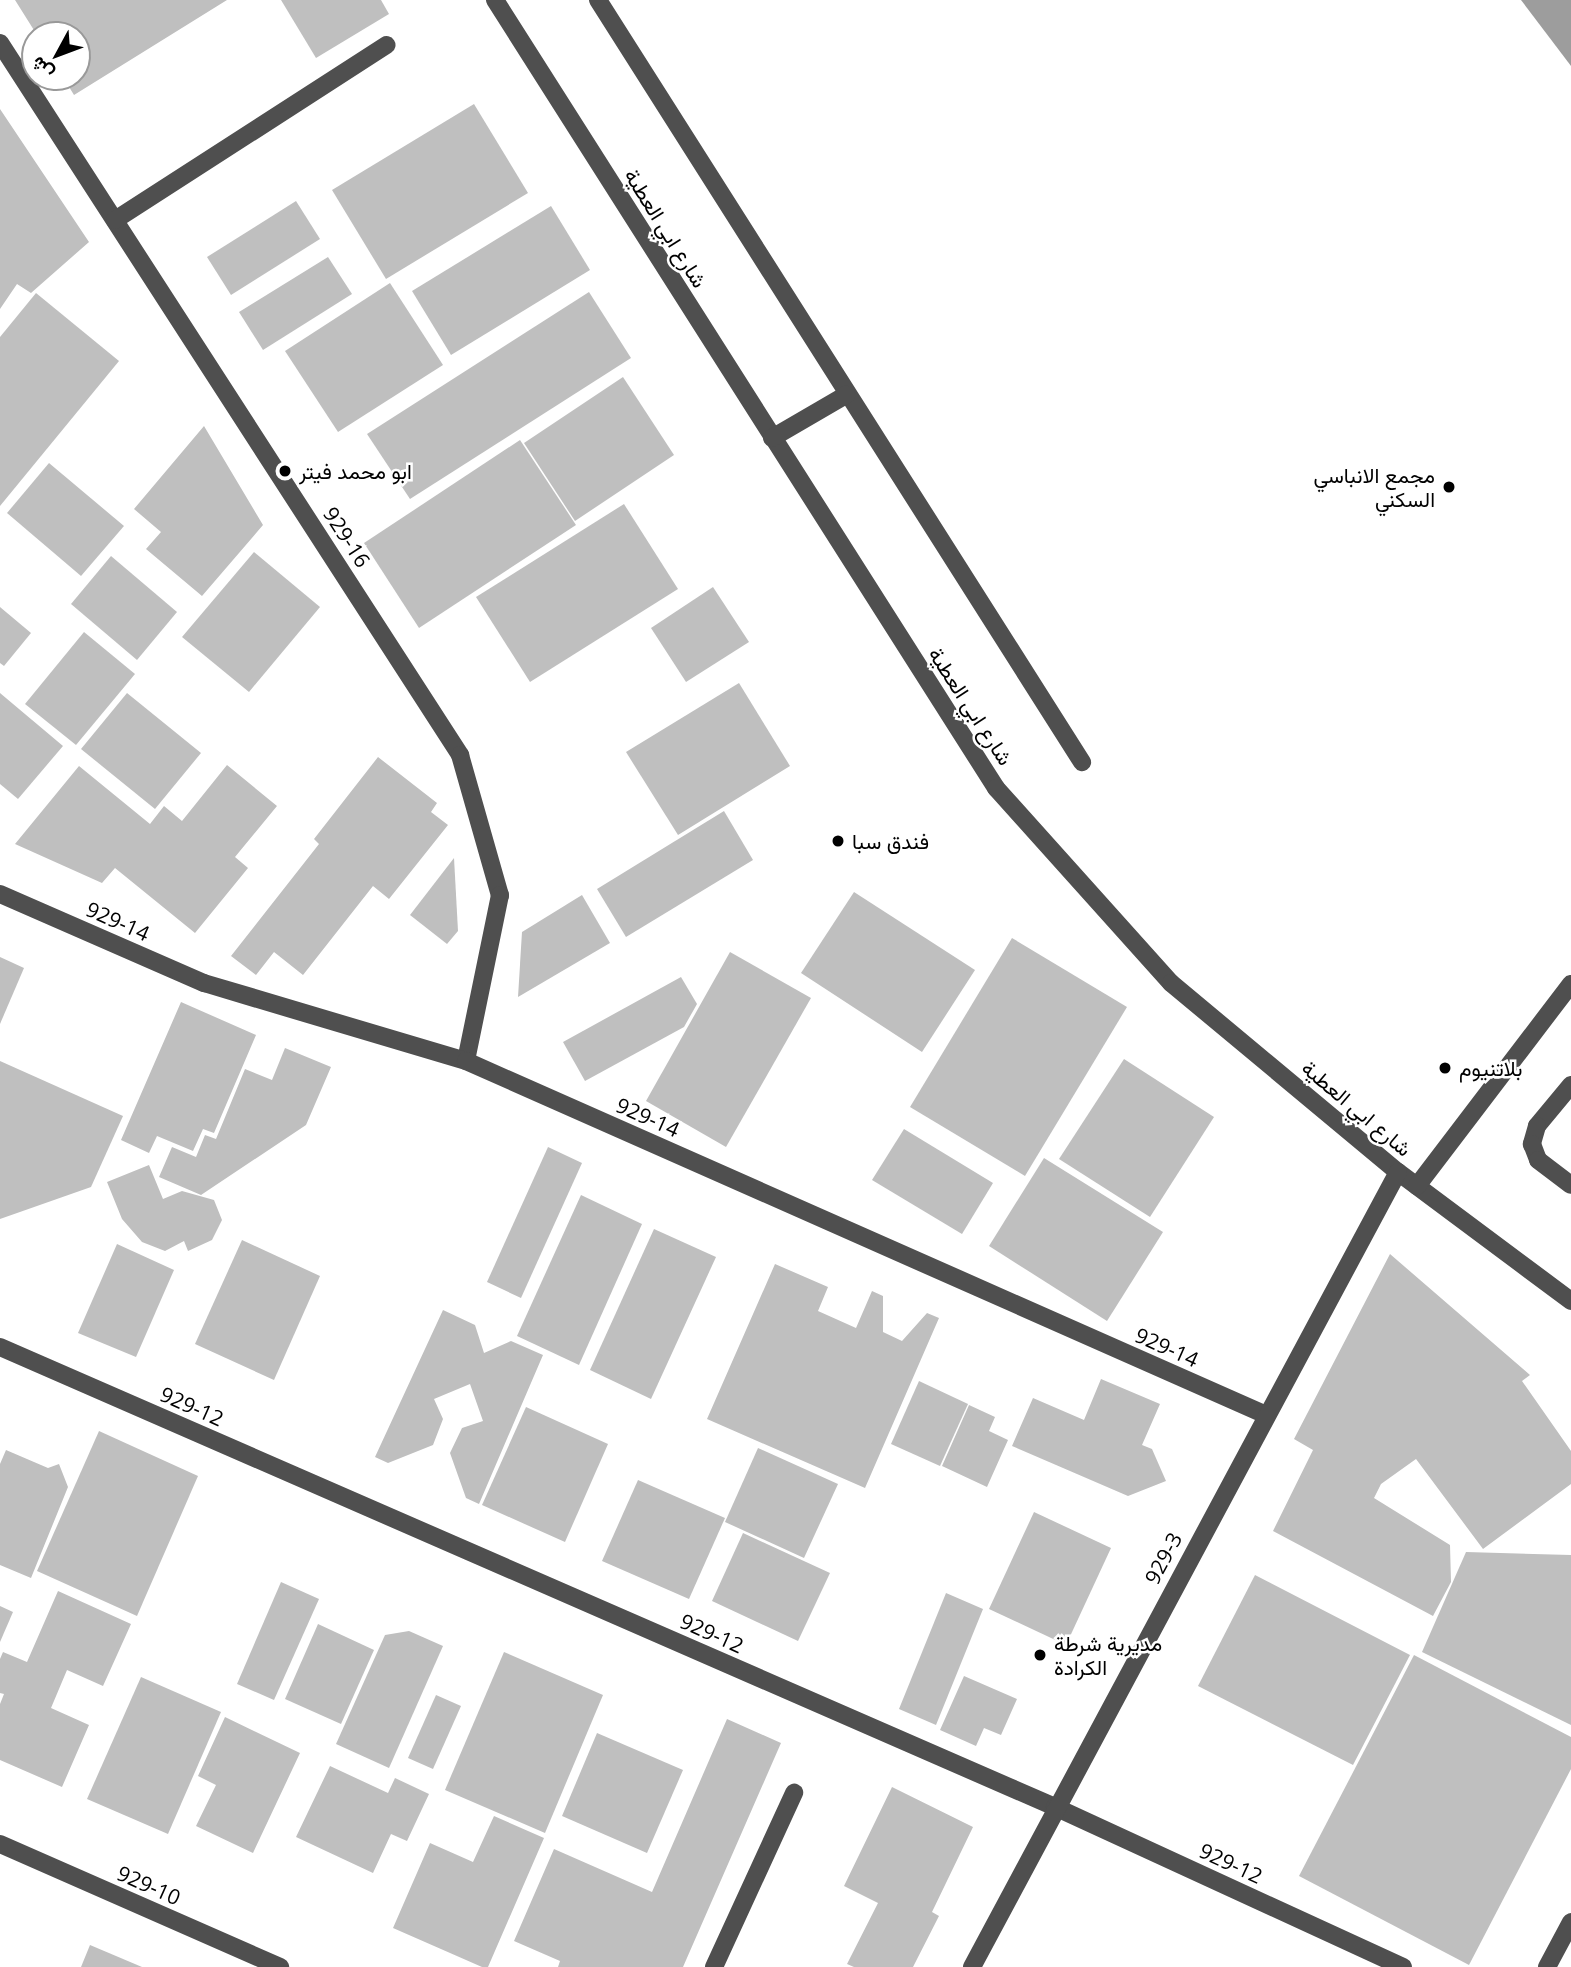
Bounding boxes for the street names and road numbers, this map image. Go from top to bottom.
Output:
street label: شارع ابي العطية [619,164,713,292]
street label: 929-16 [318,502,376,572]
street label: شارع ابي العطية [924,642,1018,770]
street label: 929-14 [82,896,154,946]
street label: شارع ابي العطية [1297,1055,1417,1161]
street label: 929-14 [612,1092,684,1142]
street label: 929-14 [1131,1322,1203,1372]
street label: 929-12 [156,1381,228,1431]
street label: 929-3 [1139,1528,1187,1588]
street label: 929-12 [676,1608,748,1658]
street label: 929-12 [1195,1837,1267,1889]
street label: 929-10 [113,1860,185,1910]

